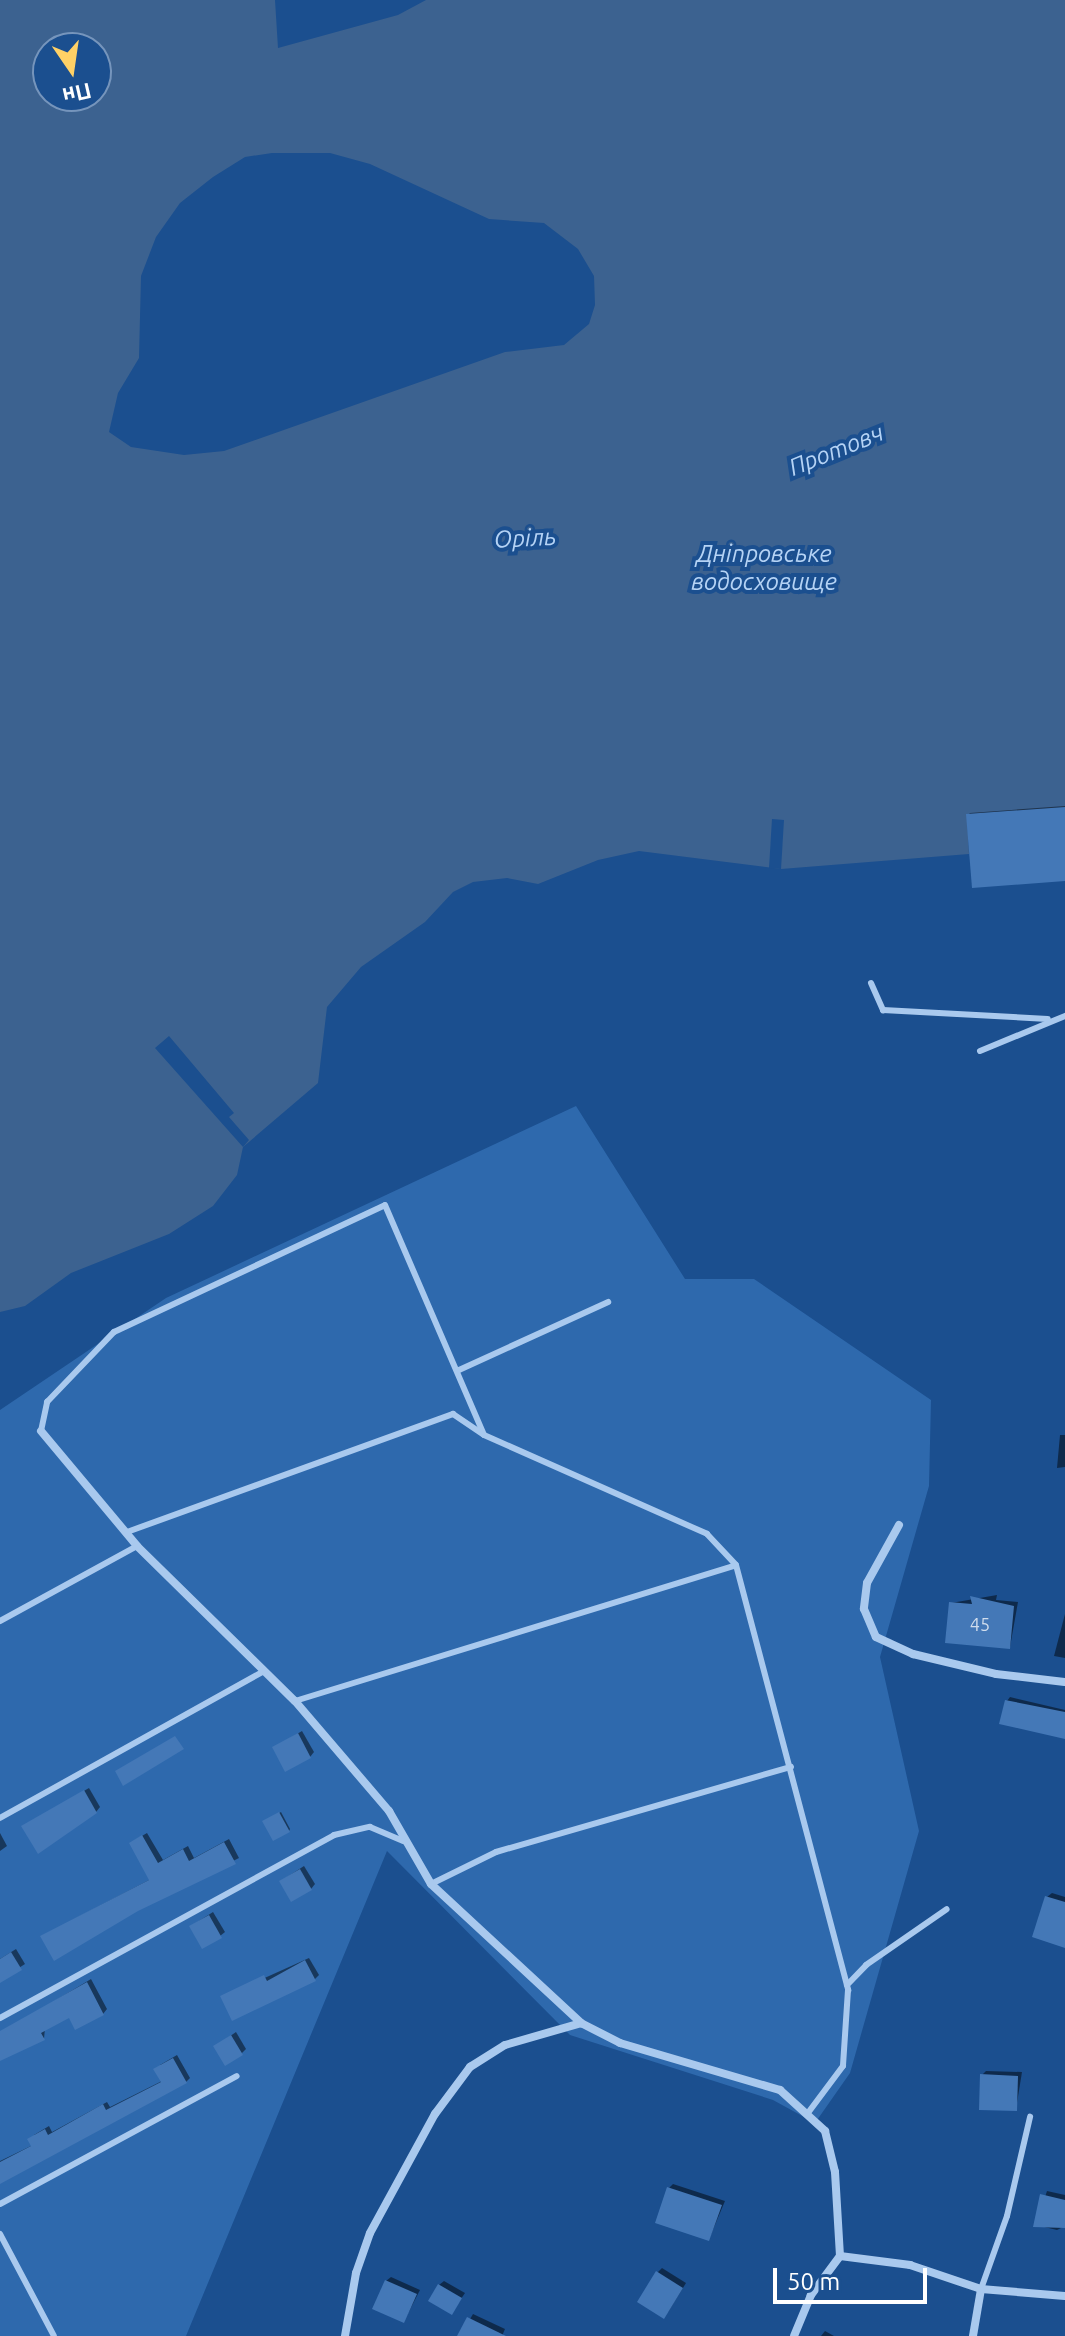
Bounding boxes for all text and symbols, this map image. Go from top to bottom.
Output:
north arrow [32,32,112,112]
text: Пн [60,78,94,109]
water label: Протовч [784,418,888,482]
water label: Оріль [493,522,557,554]
water label: Дніпровське водосховище [691,540,837,596]
house number: 45 [970,1613,990,1635]
scale bar [777,2252,931,2302]
text: 50 m [787,2268,840,2295]

